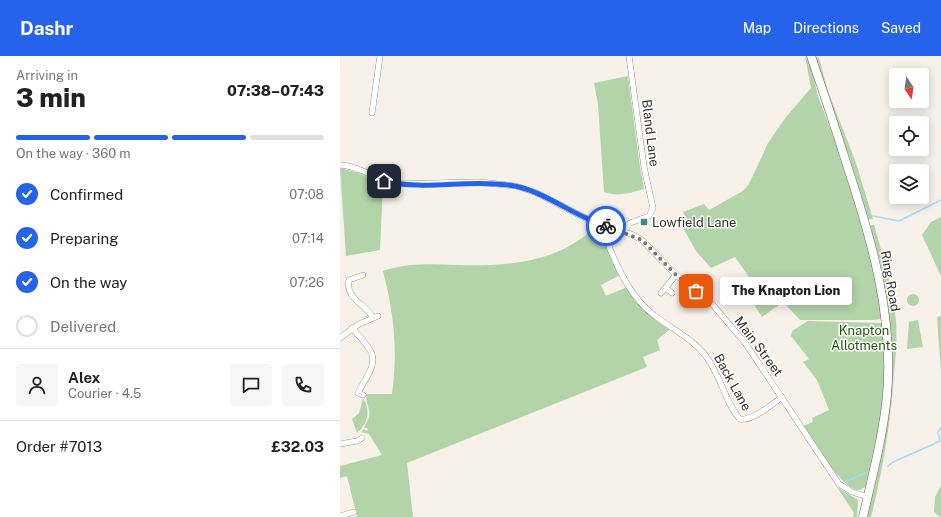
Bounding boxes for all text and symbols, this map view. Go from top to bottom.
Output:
text: Dashr [20,17,73,39]
text: Map [743,20,771,36]
text: Directions [793,20,859,36]
text: Saved [881,20,921,36]
text: Arriving in [16,68,78,83]
north arrow [889,68,929,108]
map controls [889,68,929,204]
text: 3 min [16,82,86,113]
text: 07:38–07:43 [227,82,324,99]
street label: Bland Lane [639,99,662,167]
button: locate [889,116,929,156]
text: On the way · 360 m [16,146,131,161]
pin [367,164,401,198]
button: layers [889,164,929,204]
icon: home [373,170,395,192]
icon: check [16,183,38,205]
text: Confirmed [50,186,123,203]
text: 07:08 [289,187,324,202]
courier [586,206,626,246]
icon: bike [595,215,617,237]
place label: Lowfield Lane [652,215,736,230]
marker: Lowfield Lane [639,217,649,227]
icon: check [16,227,38,249]
text: Preparing [50,230,119,247]
text: 07:14 [292,231,324,246]
street label: Ring Road [878,249,903,313]
icon: check [16,271,38,293]
text: On the way [50,274,127,291]
pin [679,274,713,308]
text: 07:26 [289,275,324,290]
callout: The Knapton Lion [720,277,852,305]
icon: bag [685,280,707,302]
text: The Knapton Lion [732,283,840,298]
street label: Main Street [731,314,786,379]
text: Delivered [50,318,116,335]
park label: Knapton Allotments [831,323,897,353]
street label: Back Lane [711,351,754,413]
button: person [16,364,58,406]
button: chat [230,364,272,406]
button: phone [282,364,324,406]
text: Alex [68,369,100,386]
text: Courier · 4.5 [68,386,141,401]
text: Order #7013 [16,438,102,455]
text: £32.03 [271,438,324,455]

